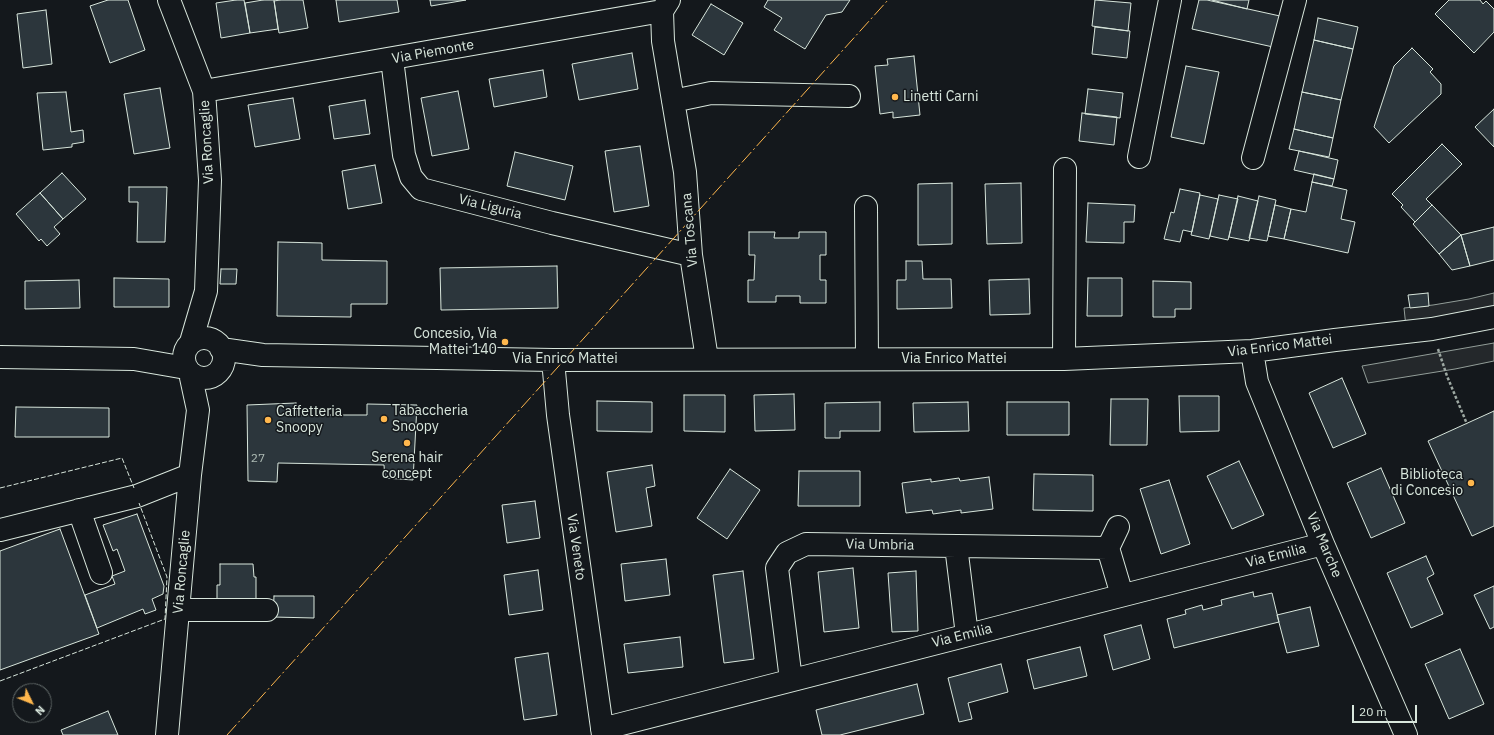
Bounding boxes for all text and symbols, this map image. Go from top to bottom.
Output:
street label: Via Piemonte [391,37,475,67]
place label: Linetti Carni [903,89,978,105]
marker: Linetti Carni [890,92,900,102]
street label: Via Roncaglie [196,99,218,185]
street label: Via Liguria [457,191,523,223]
street label: Via Toscana [678,192,702,268]
place label: Concesio, Via Mattei 140 [413,326,497,358]
street label: Via Enrico Mattei [1227,331,1333,361]
marker: Concesio, Via Mattei 140 [500,337,510,347]
street label: Via Enrico Mattei [512,351,618,367]
street label: Via Enrico Mattei [901,351,1007,367]
place label: Tabaccheria Snoopy [392,403,468,436]
place label: Caffetteria Snoopy [276,404,342,436]
marker: Tabaccheria Snoopy [379,414,389,424]
marker: Caffetteria Snoopy [263,415,273,425]
marker: Serena hair concept [402,438,412,448]
place label: Serena hair concept [371,450,443,482]
house number: 27 [251,452,265,466]
place label: Biblioteca di Concesio [1391,467,1463,500]
marker: Biblioteca di Concesio [1466,478,1476,488]
street label: Via Marche [1303,510,1345,580]
street label: Via Veneto [563,513,589,581]
street label: Via Roncaglie [170,529,194,615]
street label: Via Umbria [845,536,915,554]
street label: Via Emilia [1244,540,1308,572]
street label: Via Emilia [930,620,994,652]
north arrow [12,683,52,723]
scale bar [1354,697,1419,723]
text: N [32,703,48,718]
text: 20 m [1359,704,1387,719]

